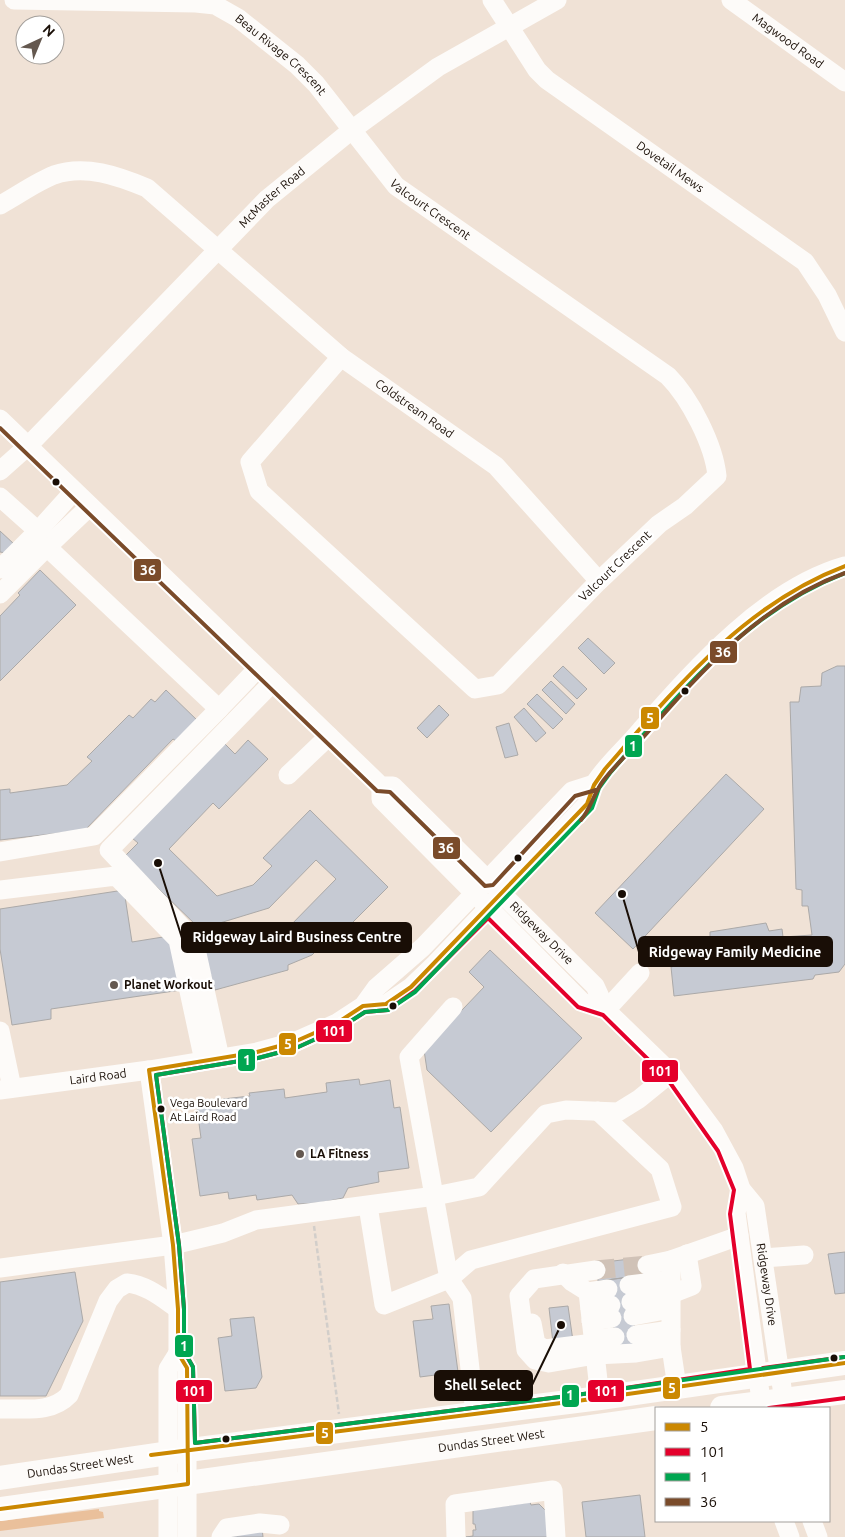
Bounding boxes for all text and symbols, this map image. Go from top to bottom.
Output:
street label: Beau Rivage Crescent [233,11,329,98]
street label: Magwood Road [750,11,826,70]
north arrow [15,15,65,65]
text: N [40,21,58,40]
street label: Dovetail Mews [634,138,707,195]
street label: McMaster Road [236,164,307,230]
street label: Valcourt Crescent [387,177,474,242]
street label: Coldstream Road [373,376,456,440]
unlabelled marker [51,477,61,487]
street label: Valcourt Crescent [576,528,654,604]
line badge: 36 [133,558,162,582]
text: 36 [140,562,156,578]
line badge: 36 [709,640,738,664]
text: 36 [715,644,731,660]
unlabelled marker [680,686,690,696]
line badge: 5 [640,706,660,730]
text: 5 [646,710,654,726]
line badge: 1 [624,734,643,758]
text: 1 [629,738,637,754]
line badge: 36 [432,836,461,860]
text: 36 [438,840,454,856]
unlabelled marker [513,853,523,863]
street label: Ridgeway Drive [508,899,576,967]
callout: Ridgeway Laird Business Centre [182,923,411,952]
text: Ridgeway Laird Business Centre [192,929,402,945]
callout: Ridgeway Family Medicine [639,937,832,966]
text: Ridgeway Family Medicine [649,944,821,960]
place label: Planet Workout [124,978,213,991]
marker: Planet Workout [108,979,120,991]
unlabelled marker [388,1001,398,1011]
line badge: 101 [315,1019,353,1043]
text: 101 [322,1023,346,1039]
line badge: 5 [278,1032,297,1056]
text: 5 [284,1036,292,1052]
line badge: 1 [237,1048,256,1072]
text: 1 [243,1052,251,1068]
line badge: 101 [641,1059,679,1083]
text: 101 [648,1063,672,1079]
street label: Laird Road [69,1066,127,1087]
place label: Vega Boulevard At Laird Road [170,1097,247,1123]
marker: Vega Boulevard At Laird Road [156,1104,166,1114]
place label: LA Fitness [310,1147,369,1160]
marker: LA Fitness [294,1148,306,1160]
street label: Ridgeway Drive [755,1242,780,1327]
line badge: 1 [174,1334,194,1358]
text: 1 [180,1338,188,1354]
unlabelled marker [829,1353,839,1363]
callout: Shell Select [435,1371,532,1400]
line badge: 5 [662,1376,681,1400]
text: Shell Select [444,1377,522,1393]
line badge: 101 [175,1379,213,1403]
line badge: 101 [587,1379,625,1403]
text: 5 [668,1380,676,1396]
text: 101 [182,1383,206,1399]
text: 101 [594,1383,618,1399]
line badge: 1 [561,1384,580,1408]
text: 1 [566,1387,574,1403]
legend [655,1407,830,1522]
text: 5 [700,1418,708,1435]
line badge: 5 [315,1421,334,1445]
text: 5 [321,1425,329,1441]
street label: Dundas Street West [437,1427,545,1454]
unlabelled marker [221,1434,231,1444]
text: 101 [700,1443,725,1460]
street label: Dundas Street West [26,1451,134,1480]
text: 1 [700,1468,708,1485]
text: 36 [700,1493,717,1510]

